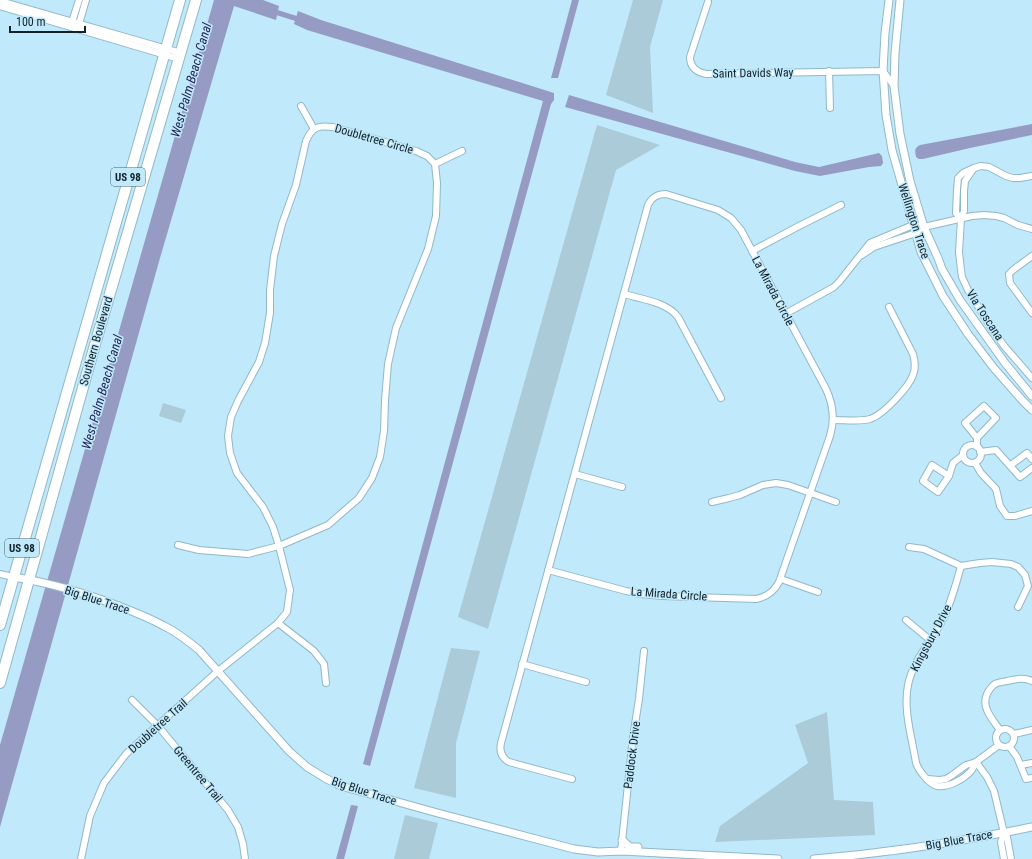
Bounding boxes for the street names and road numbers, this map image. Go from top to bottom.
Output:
street label: Saint Davids Way [712,65,794,81]
street label: Doubletree Circle [333,121,415,157]
road number: US 98 [111,168,145,186]
street label: Wellington Trace [895,182,933,261]
street label: La Mirada Circle [749,254,797,328]
street label: Via Toscana [963,287,1007,343]
street label: Southern Boulevard [77,295,115,387]
road number: US 98 [5,539,39,557]
street label: Big Blue Trace [63,583,132,617]
street label: La Mirada Circle [630,584,708,604]
street label: Kingsbury Drive [908,602,955,674]
street label: Doubletree Trail [126,696,190,756]
street label: Paddock Drive [621,720,643,790]
street label: Greentree Trail [170,743,226,805]
street label: Big Blue Trace [330,774,399,808]
street label: Big Blue Trace [925,827,994,853]

